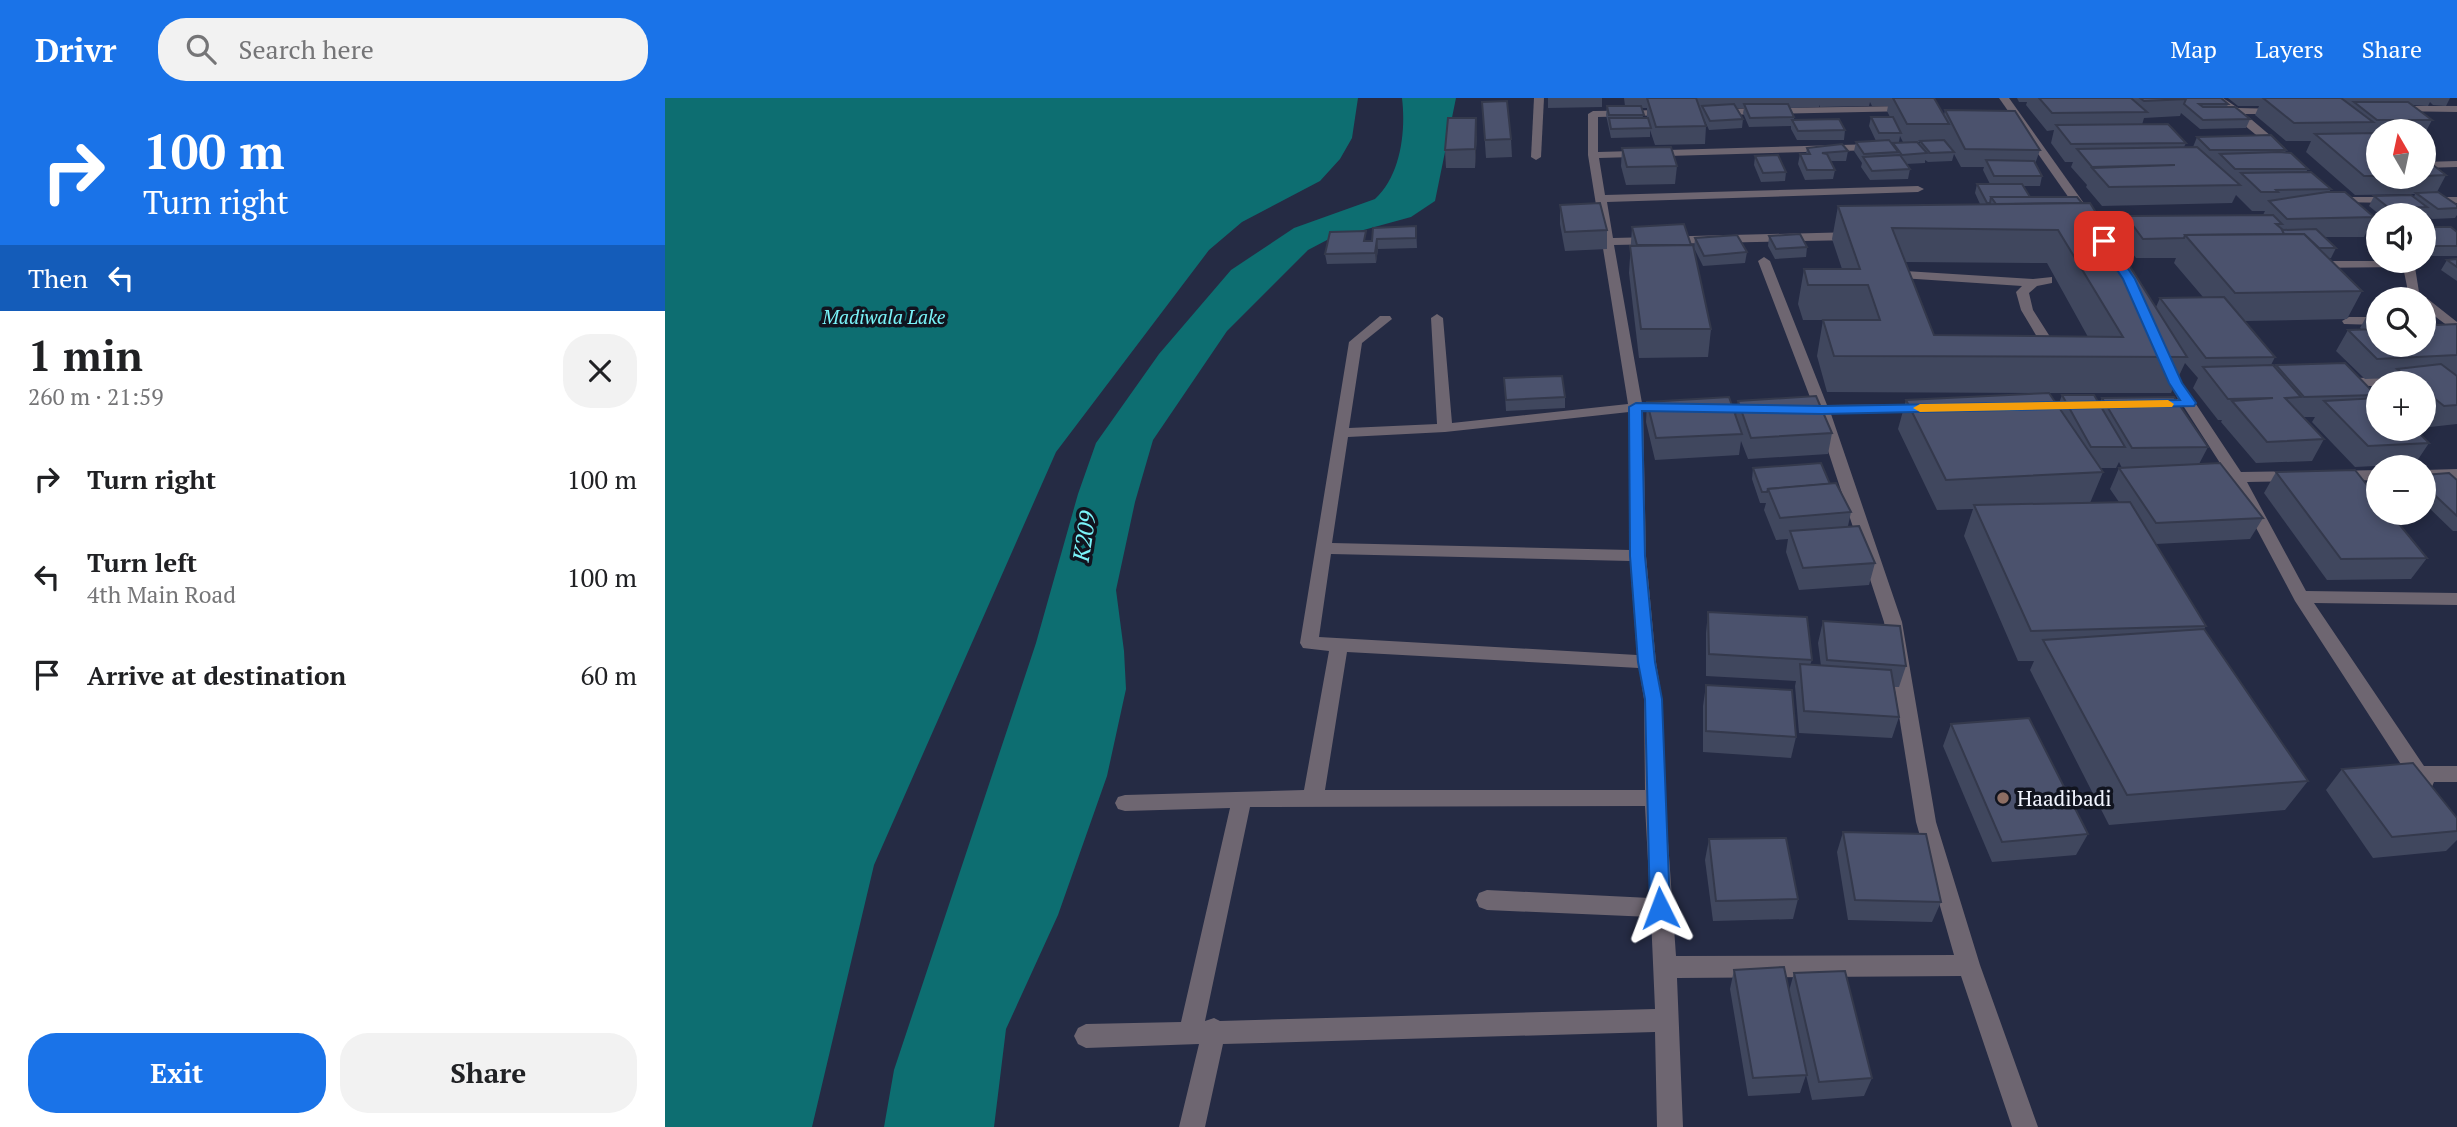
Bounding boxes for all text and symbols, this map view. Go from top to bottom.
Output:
search box [158,18,648,81]
text: Drivr [35,28,116,71]
icon: search [182,30,220,68]
text: Search here [238,32,374,66]
text: Map [2170,33,2217,65]
text: Layers [2255,33,2324,65]
text: Share [2362,33,2422,65]
text: 100 m [143,118,285,183]
north arrow [2366,119,2436,189]
map controls [2366,119,2436,525]
icon: right [28,126,119,217]
text: Turn right [143,181,289,223]
button: sound [2366,203,2436,273]
pin [2074,211,2134,271]
icon: arrive [2085,222,2123,260]
icon: left [102,259,140,297]
text: Then [28,261,88,295]
button: search [2366,287,2436,357]
water label: Madiwala Lake [822,304,946,329]
text: 1 min [28,327,143,383]
button: close [563,334,637,408]
button: + [2366,371,2436,441]
text: 260 m · 21:59 [28,381,163,412]
button: − [2366,455,2436,525]
icon: right [28,460,66,498]
text: Turn right [87,462,216,496]
text: 100 m [567,462,637,496]
water label: K209 [1065,508,1103,565]
text: Turn left [87,545,197,579]
icon: left [28,558,66,596]
text: 100 m [567,560,637,594]
text: 4th Main Road [87,579,236,610]
icon: arrive [28,656,66,694]
text: Arrive at destination [87,658,346,692]
text: 60 m [581,658,637,692]
place label: Haadibadi [2017,784,2112,812]
marker: Haadibadi [1995,790,2011,806]
position arrow [1623,871,1697,945]
button: Exit [28,1033,326,1113]
button: Share [340,1033,637,1113]

